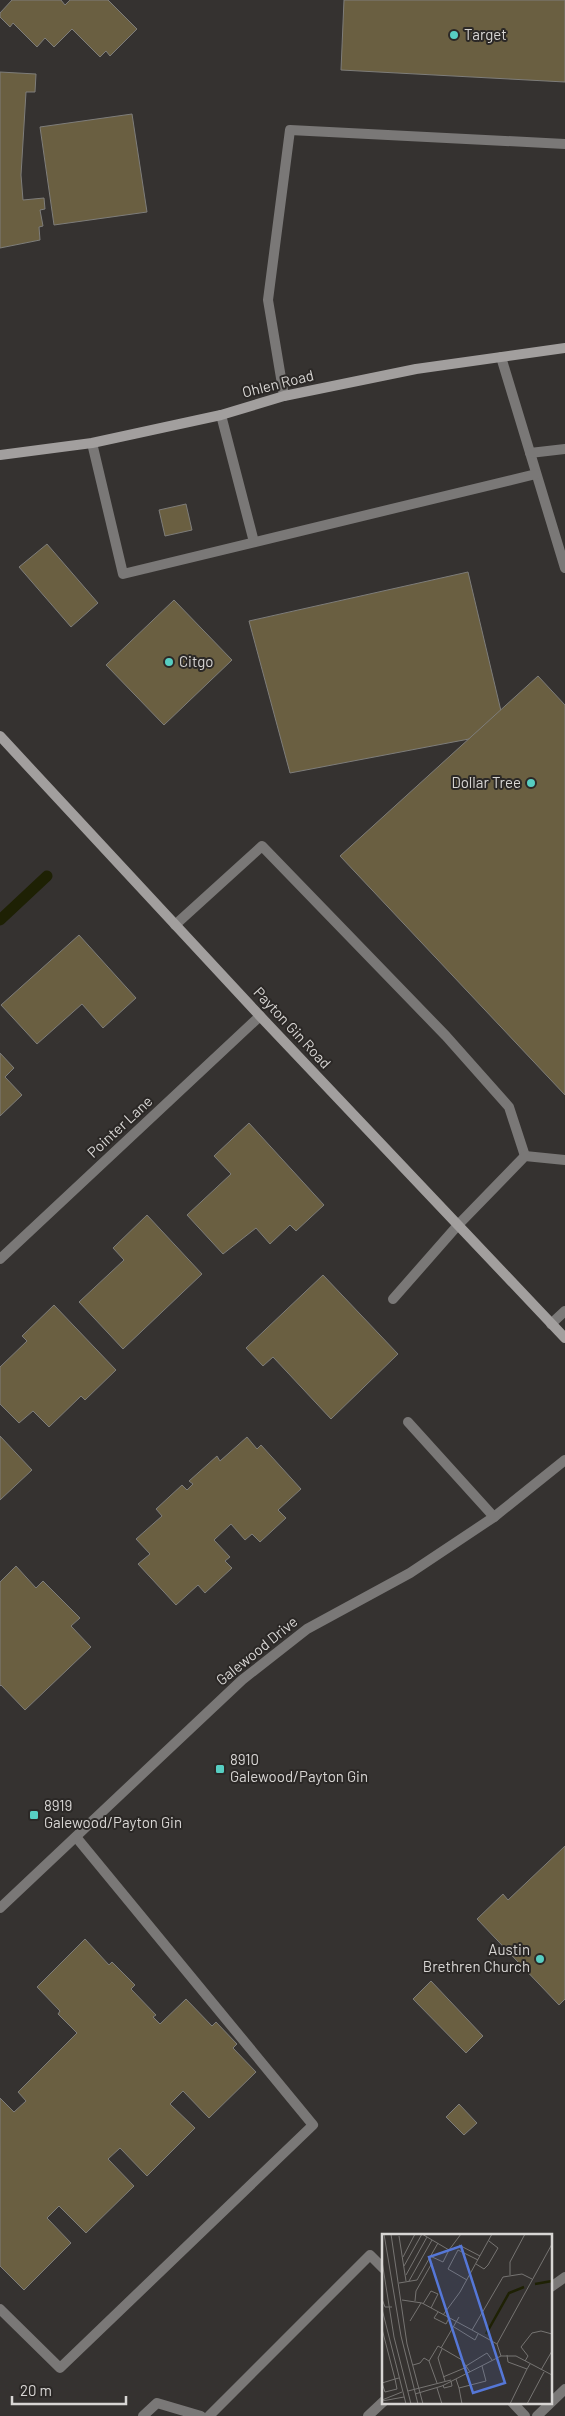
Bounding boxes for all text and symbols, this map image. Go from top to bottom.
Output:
place label: Target [464,25,507,43]
marker: Target [448,29,460,41]
street label: Ohlen Road [240,365,315,401]
place label: Citgo [179,652,214,670]
marker: Citgo [163,656,175,668]
place label: Dollar Tree [451,773,521,791]
marker: Dollar Tree [525,777,537,789]
street label: Payton Gin Road [250,983,335,1072]
street label: Pointer Lane [83,1092,156,1161]
street label: Galewood Drive [212,1612,301,1689]
place label: 8910 Galewood/Payton Gin [230,1750,368,1785]
marker: 8910 Galewood/Payton Gin [214,1763,226,1775]
place label: 8919 Galewood/Payton Gin [44,1796,182,1831]
marker: 8919 Galewood/Payton Gin [28,1809,40,1821]
place label: Austin Brethren Church [423,1940,530,1975]
marker: Austin Brethren Church [534,1953,546,1965]
inset map [382,2234,552,2404]
scale bar [12,2374,126,2406]
text: 20 m [20,2381,52,2399]

